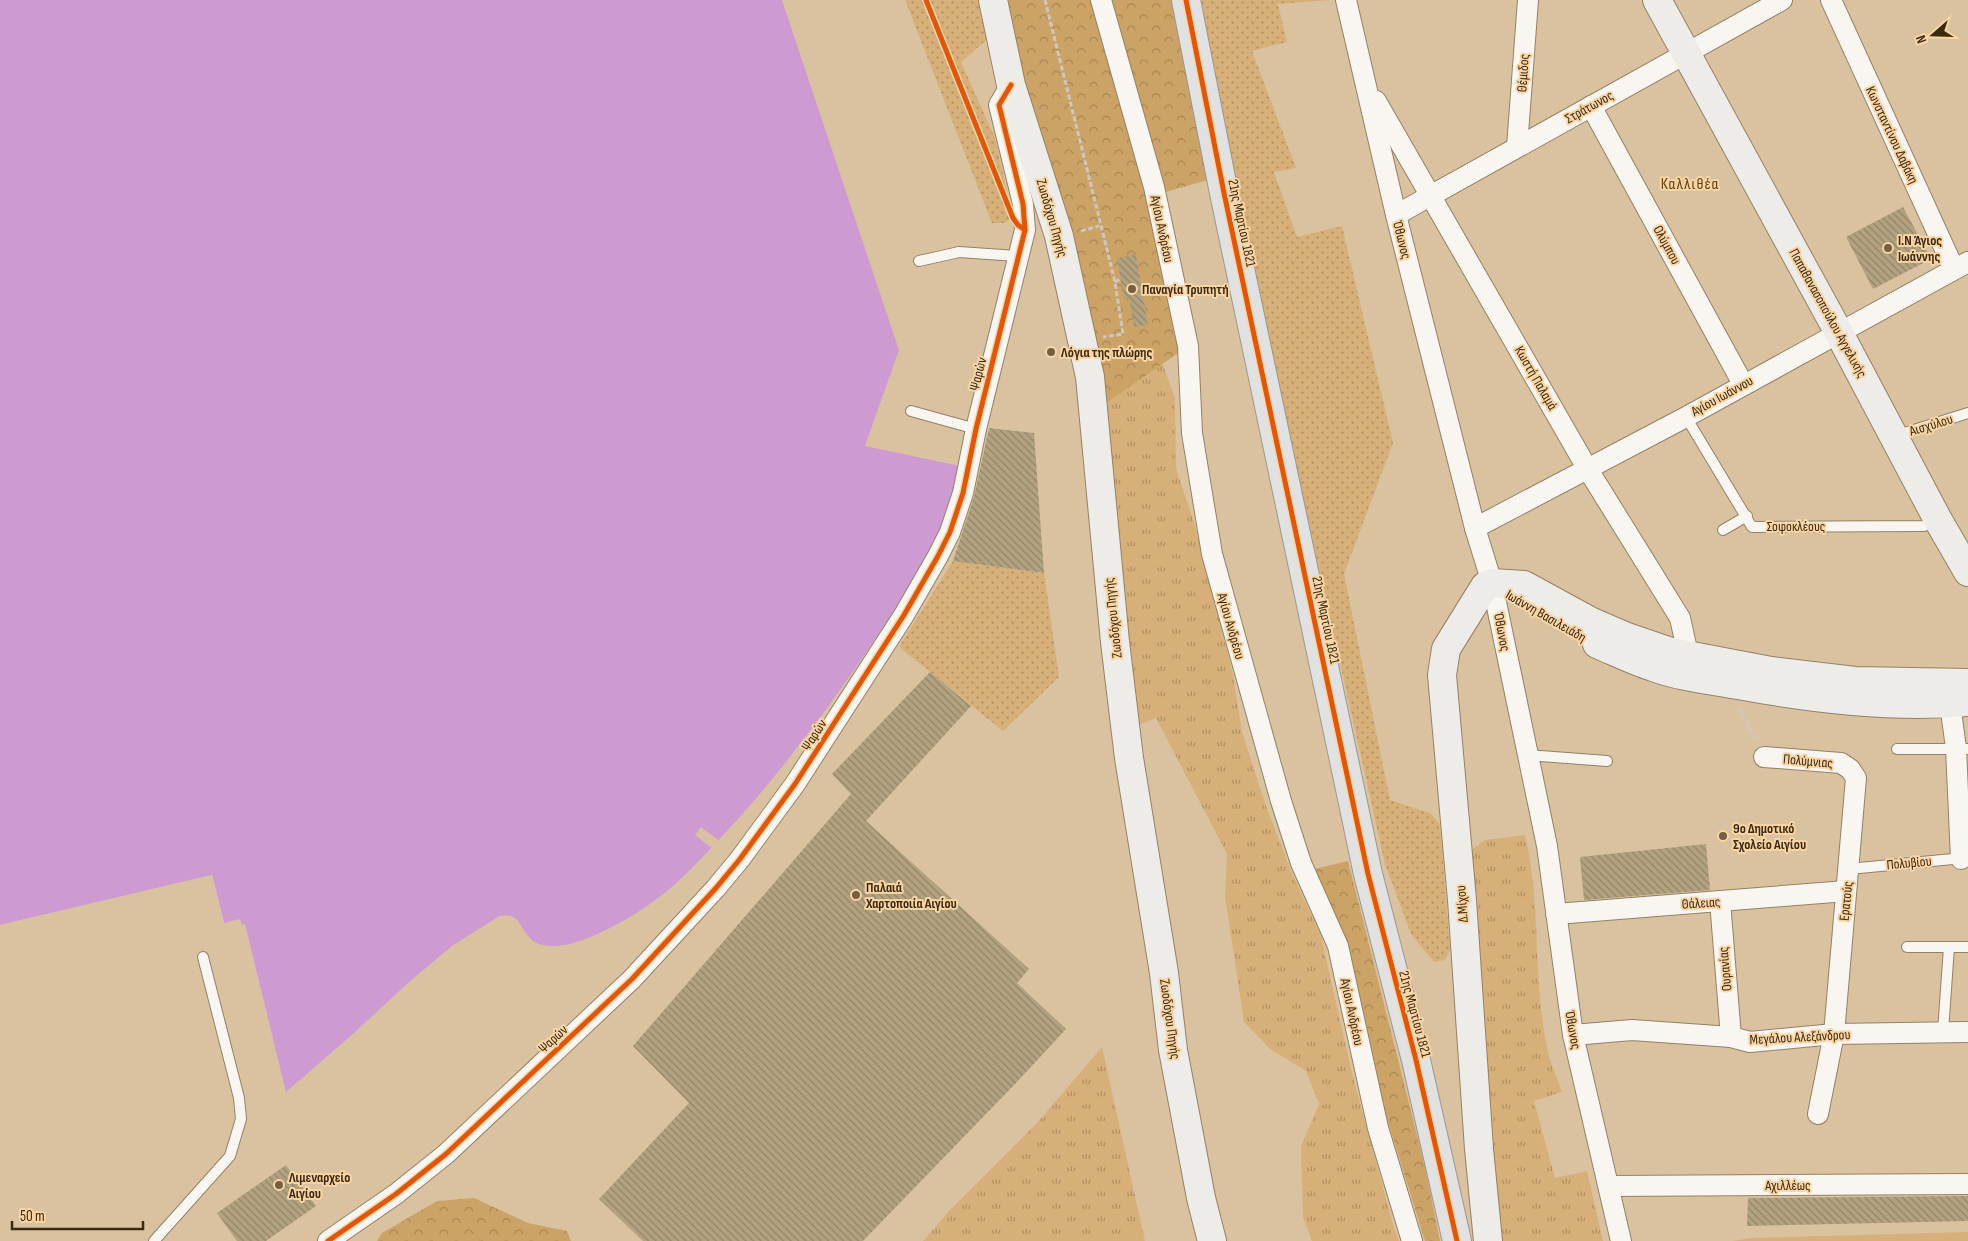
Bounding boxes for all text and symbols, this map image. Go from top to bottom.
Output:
north arrow [1908,10,1958,60]
text: N [1912,33,1931,46]
street label: Θέμιδος [1513,53,1533,93]
street label: Κωνσταντίνου Δαβάκη [1862,83,1922,187]
street label: Στράτωνος [1562,87,1616,127]
district label: Καλλιθέα [1661,175,1719,194]
street label: Ζωοδόχου Πηγής [1033,177,1071,259]
street label: 21ης Μαρτίου 1821 [1224,178,1260,268]
street label: Αγίου Ανδρέου [1146,193,1177,264]
street label: Όθωνος [1389,218,1415,261]
street label: Ολύμπου [1649,223,1685,267]
place label: Ι.Ν Άγιος Ιωάννης [1898,232,1942,265]
marker: Ι.Ν Άγιος Ιωάννης [1882,242,1894,254]
street label: Παπαθανασοπούλου Αγγελικής [1785,246,1871,380]
place label: Παναγία Τρυπητή [1142,281,1229,298]
marker: Παναγία Τρυπητή [1126,283,1138,295]
street label: Κωστή Παλαμά [1511,343,1561,413]
place label: Λόγια της πλώρης [1060,344,1152,361]
marker: Λόγια της πλώρης [1045,346,1057,358]
street label: Ψαρών [966,355,990,392]
street label: Αγίου Ιωάννου [1687,372,1756,420]
street label: Αισχύλου [1906,410,1955,440]
street label: Σοφοκλέους [1767,518,1825,535]
street label: 21ης Μαρτίου 1821 [1308,575,1344,665]
street label: Ζωοδόχου Πηγής [1100,577,1126,659]
street label: Ιωάννη Βασιλειάδη [1503,586,1589,646]
street label: Αγίου Ανδρέου [1213,590,1249,661]
street label: Όθωνος [1490,610,1514,653]
street label: Ψαρών [798,716,831,754]
street label: Πολύμνιας [1782,750,1834,772]
place label: 9ο Δημοτικό Σχολείο Αιγίου [1733,820,1806,853]
marker: 9ο Δημοτικό Σχολείο Αιγίου [1717,830,1729,842]
street label: Πολυβίου [1886,853,1932,873]
place label: Παλαιά Χαρτοποιία Αιγίου [865,879,957,912]
street label: Ερατούς [1835,880,1857,922]
street label: Δ.Μίχου [1452,885,1472,923]
marker: Παλαιά Χαρτοποιία Αιγίου [850,889,862,901]
street label: Θάλειας [1681,893,1721,913]
street label: Ουρανίας [1715,946,1735,992]
street label: 21ης Μαρτίου 1821 [1395,969,1435,1059]
street label: Αγίου Ανδρέου [1336,976,1367,1047]
street label: Ζωοδόχου Πηγής [1156,978,1184,1060]
street label: Όθωνος [1561,1008,1585,1051]
street label: Ψαρών [535,1021,572,1057]
street label: Μεγάλου Αλεξάνδρου [1749,1026,1851,1048]
place label: Λιμεναρχείο Αιγίου [288,1169,350,1202]
street label: Αχιλλέως [1764,1177,1811,1194]
marker: Λιμεναρχείο Αιγίου [273,1179,285,1191]
scale bar [12,1198,144,1230]
text: 50 m [20,1207,45,1226]

